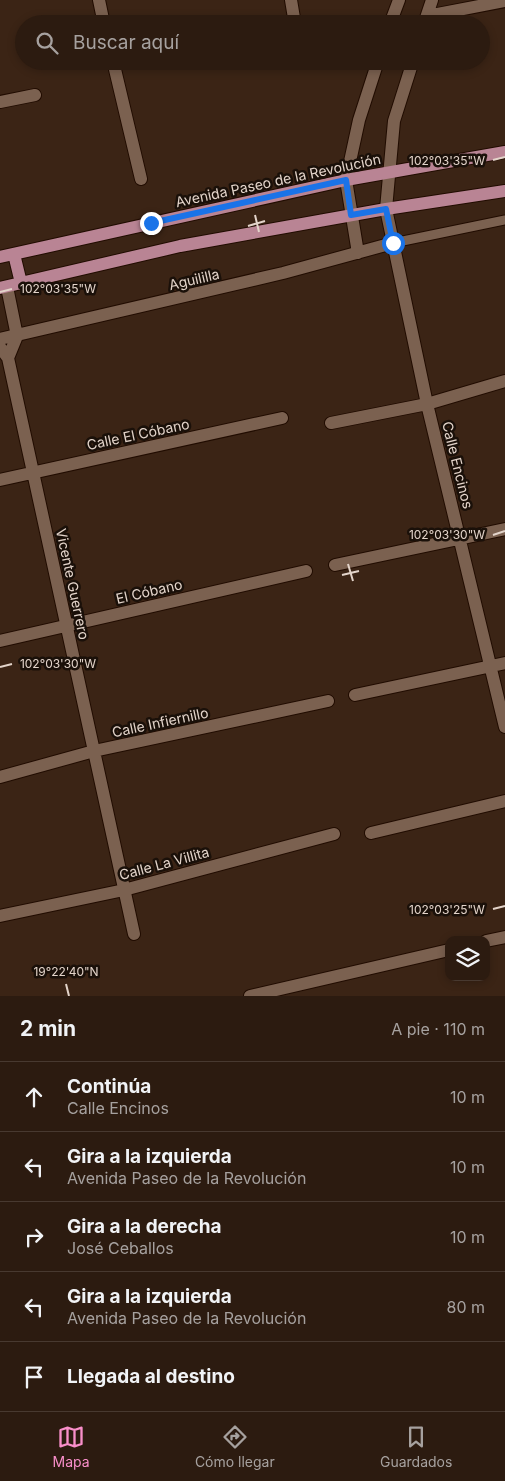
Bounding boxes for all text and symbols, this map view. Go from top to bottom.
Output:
search box [15,15,490,70]
icon: search [33,29,61,57]
text: Buscar aquí [73,31,179,54]
street label: Avenida Paseo de la Revolución [174,150,382,210]
text: 102°03'35"W [409,153,485,168]
route end [140,212,163,235]
route start [382,232,405,255]
street label: Aguililla [167,265,221,293]
text: 102°03'35"W [20,281,96,296]
street label: Calle El Cóbano [85,415,191,453]
street label: Calle Encinos [439,420,477,510]
street label: Vicente Guerrero [53,527,93,641]
text: 102°03'30"W [409,527,485,542]
street label: El Cóbano [114,575,184,607]
text: 102°03'30"W [20,656,96,671]
street label: Calle Infiernillo [110,703,210,741]
street label: Calle La Villita [117,843,211,883]
text: 102°03'25"W [409,902,485,917]
map controls [445,936,490,981]
button: layers [445,936,490,981]
text: 19°22'40"N [33,964,99,979]
text: 2 min [20,1016,76,1041]
text: A pie · 110 m [391,1019,485,1039]
text: Continúa [67,1075,151,1098]
icon: ahead [20,1083,48,1111]
text: 10 m [450,1087,485,1107]
text: Calle Encinos [67,1098,169,1118]
text: Gira a la izquierda [67,1145,232,1168]
icon: left [20,1153,48,1181]
text: 10 m [450,1157,485,1177]
text: Avenida Paseo de la Revolución [67,1168,306,1188]
text: Gira a la derecha [67,1215,222,1238]
icon: right [20,1223,48,1251]
text: 10 m [450,1227,485,1247]
text: José Ceballos [67,1238,174,1258]
text: Gira a la izquierda [67,1285,232,1308]
icon: left [20,1293,48,1321]
text: 80 m [446,1297,485,1317]
text: Avenida Paseo de la Revolución [67,1308,306,1328]
icon: arrive [20,1363,48,1391]
text: Llegada al destino [67,1365,235,1388]
tab: Mapa [53,1423,90,1470]
tab: Cómo llegar [195,1423,275,1470]
tab: Guardados [380,1423,452,1470]

